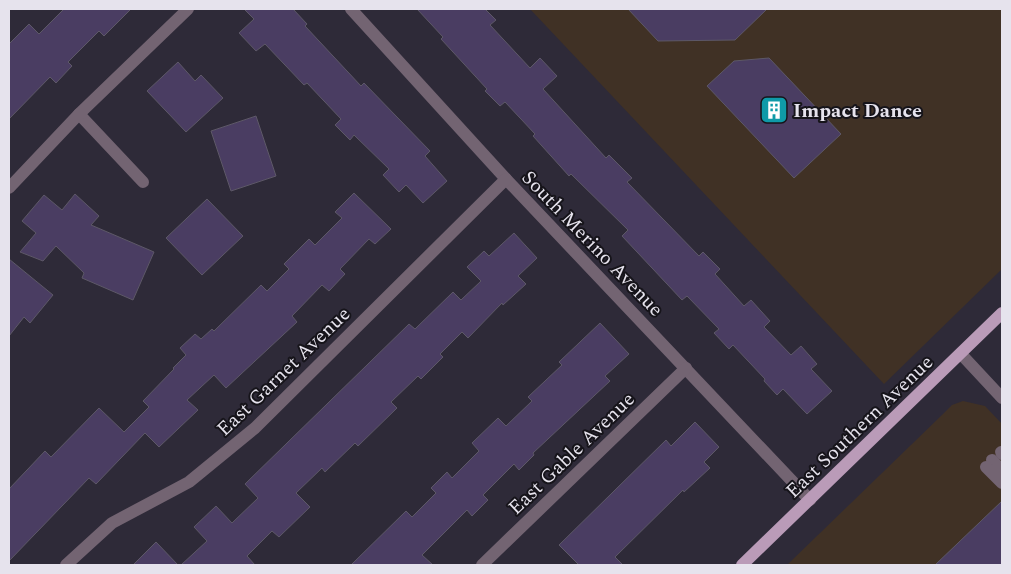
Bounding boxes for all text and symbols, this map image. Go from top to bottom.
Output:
building icon: Impact Dance [759,95,789,125]
place label: Impact Dance [793,96,922,126]
street label: South Merino Avenue [514,164,670,324]
street label: East Garnet Avenue [210,300,357,444]
street label: East Southern Avenue [779,348,940,505]
street label: East Gable Avenue [502,385,642,522]

